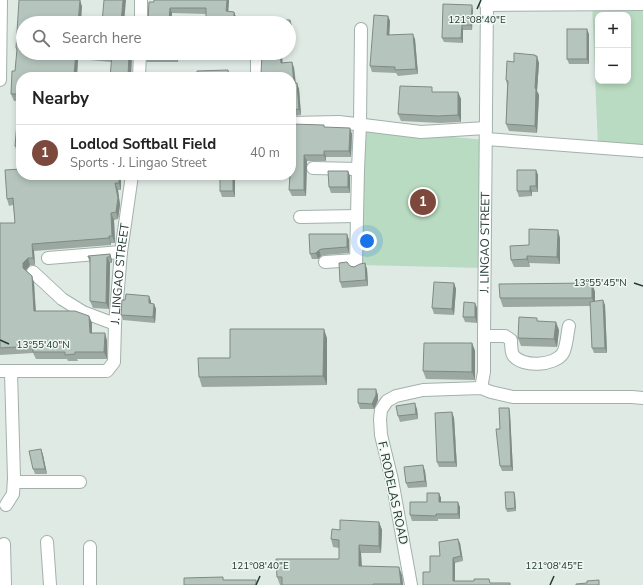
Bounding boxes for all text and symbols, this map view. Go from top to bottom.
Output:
map controls [595,12,631,84]
button: + [595,12,631,48]
text: 121°08'40"E [448,13,506,27]
search box [16,16,296,60]
icon: search [30,27,52,49]
text: Search here [62,28,142,48]
button: − [595,48,631,84]
text: Nearby [32,87,89,110]
text: Lodlod Softball Field [70,134,216,154]
text: 1 [41,144,49,162]
text: 40 m [250,144,280,162]
text: Sports · J. Lingao Street [70,154,207,172]
pin: 1 [410,187,436,217]
street label: J. LINGAO STREET [476,191,493,294]
street label: J. LINGAO STREET [107,221,133,326]
your location [357,231,377,251]
text: 13°55'45"N [573,276,627,290]
text: 13°55'40"N [16,338,70,352]
street label: F. RODELAS ROAD [374,440,412,546]
text: 121°08'40"E [231,559,289,573]
text: 121°08'45"E [525,559,583,573]

